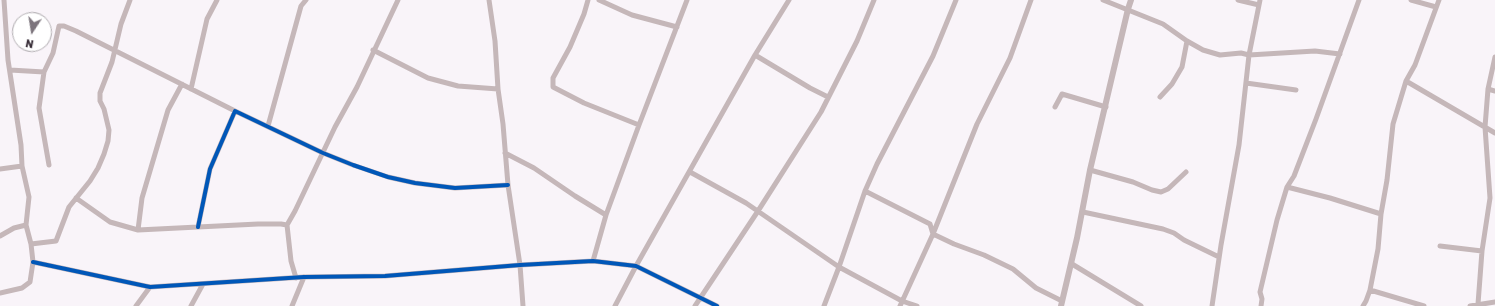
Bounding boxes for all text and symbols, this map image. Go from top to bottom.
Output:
north arrow [12,12,52,52]
text: N [24,36,35,50]

